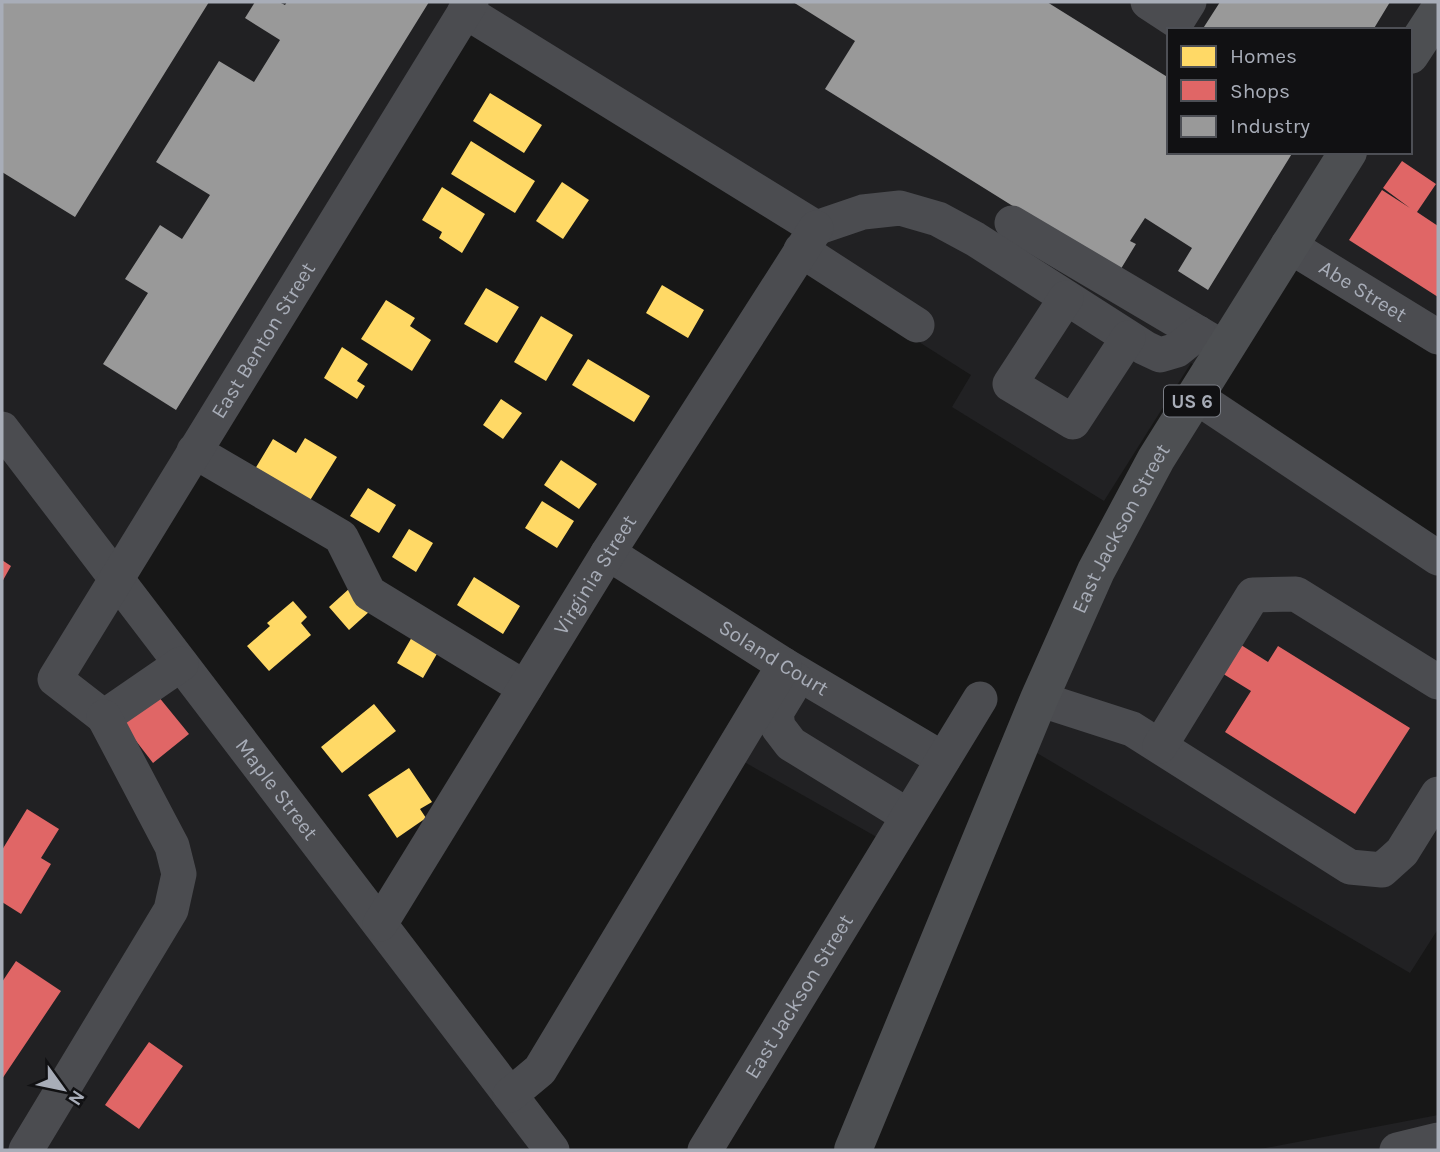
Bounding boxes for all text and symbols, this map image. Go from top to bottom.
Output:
legend [1167,28,1412,154]
text: Homes [1230,44,1297,68]
text: Shops [1230,79,1290,103]
text: Industry [1230,114,1310,138]
street label: Abe Street [1315,255,1411,327]
street label: East Benton Street [206,258,320,423]
road number: US 6 [1164,386,1220,416]
street label: East Jackson Street [1067,439,1175,617]
street label: Virginia Street [549,510,641,639]
street label: Soland Court [714,615,833,701]
street label: Maple Street [231,734,323,845]
street label: East Jackson Street [740,910,858,1083]
north arrow [28,1054,98,1124]
text: N [63,1086,89,1109]

